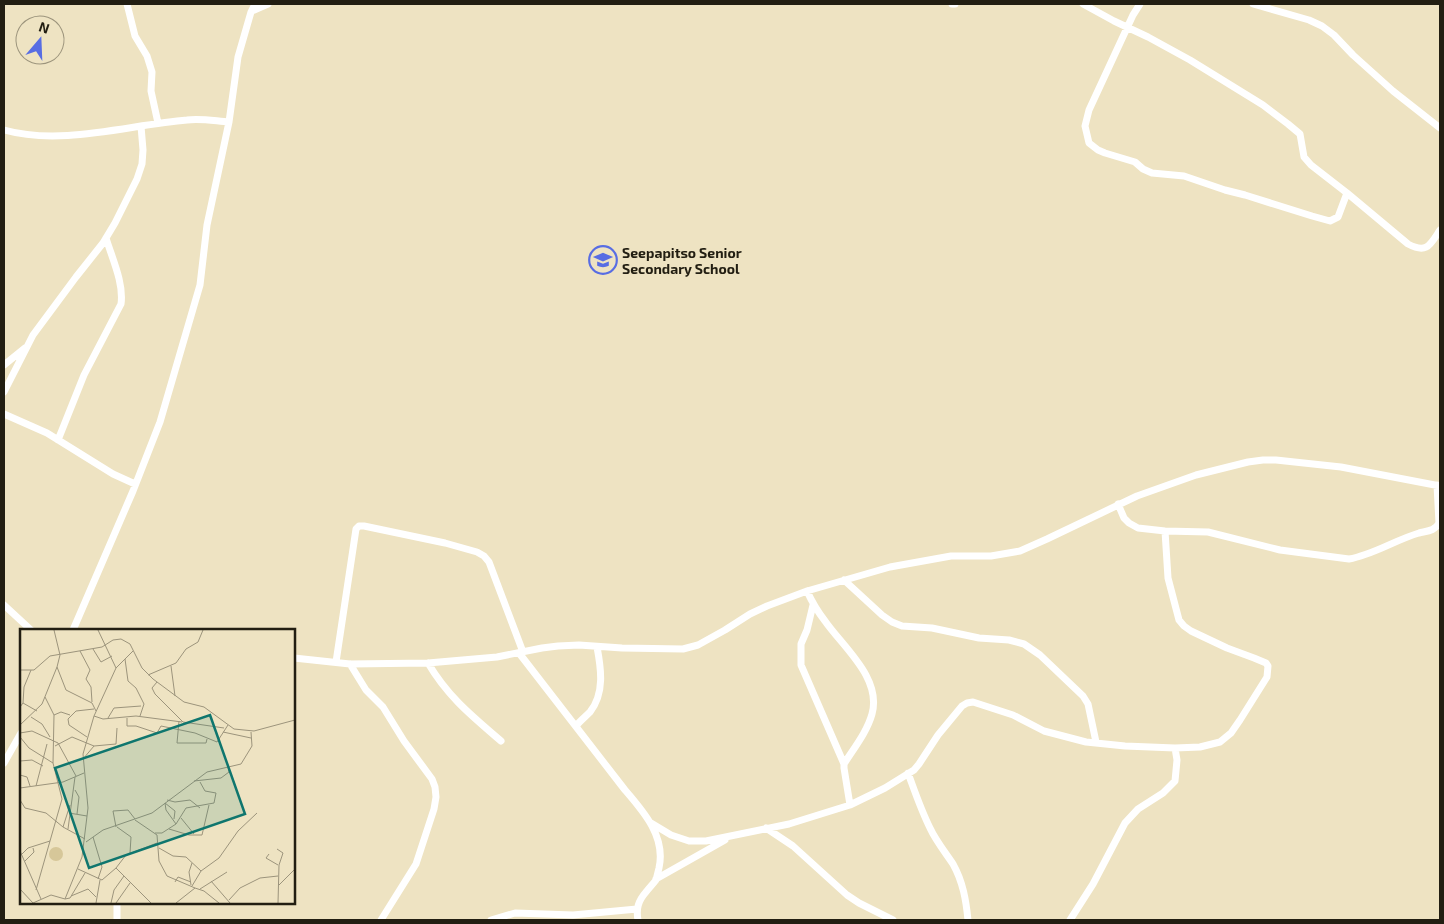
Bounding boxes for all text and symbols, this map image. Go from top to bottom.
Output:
north arrow [15,15,65,65]
text: N [37,18,52,37]
place label: Seepapitso Senior Secondary School [622,244,742,277]
school or university icon: Seepapitso Senior Secondary School [588,245,618,275]
inset map [20,629,295,904]

